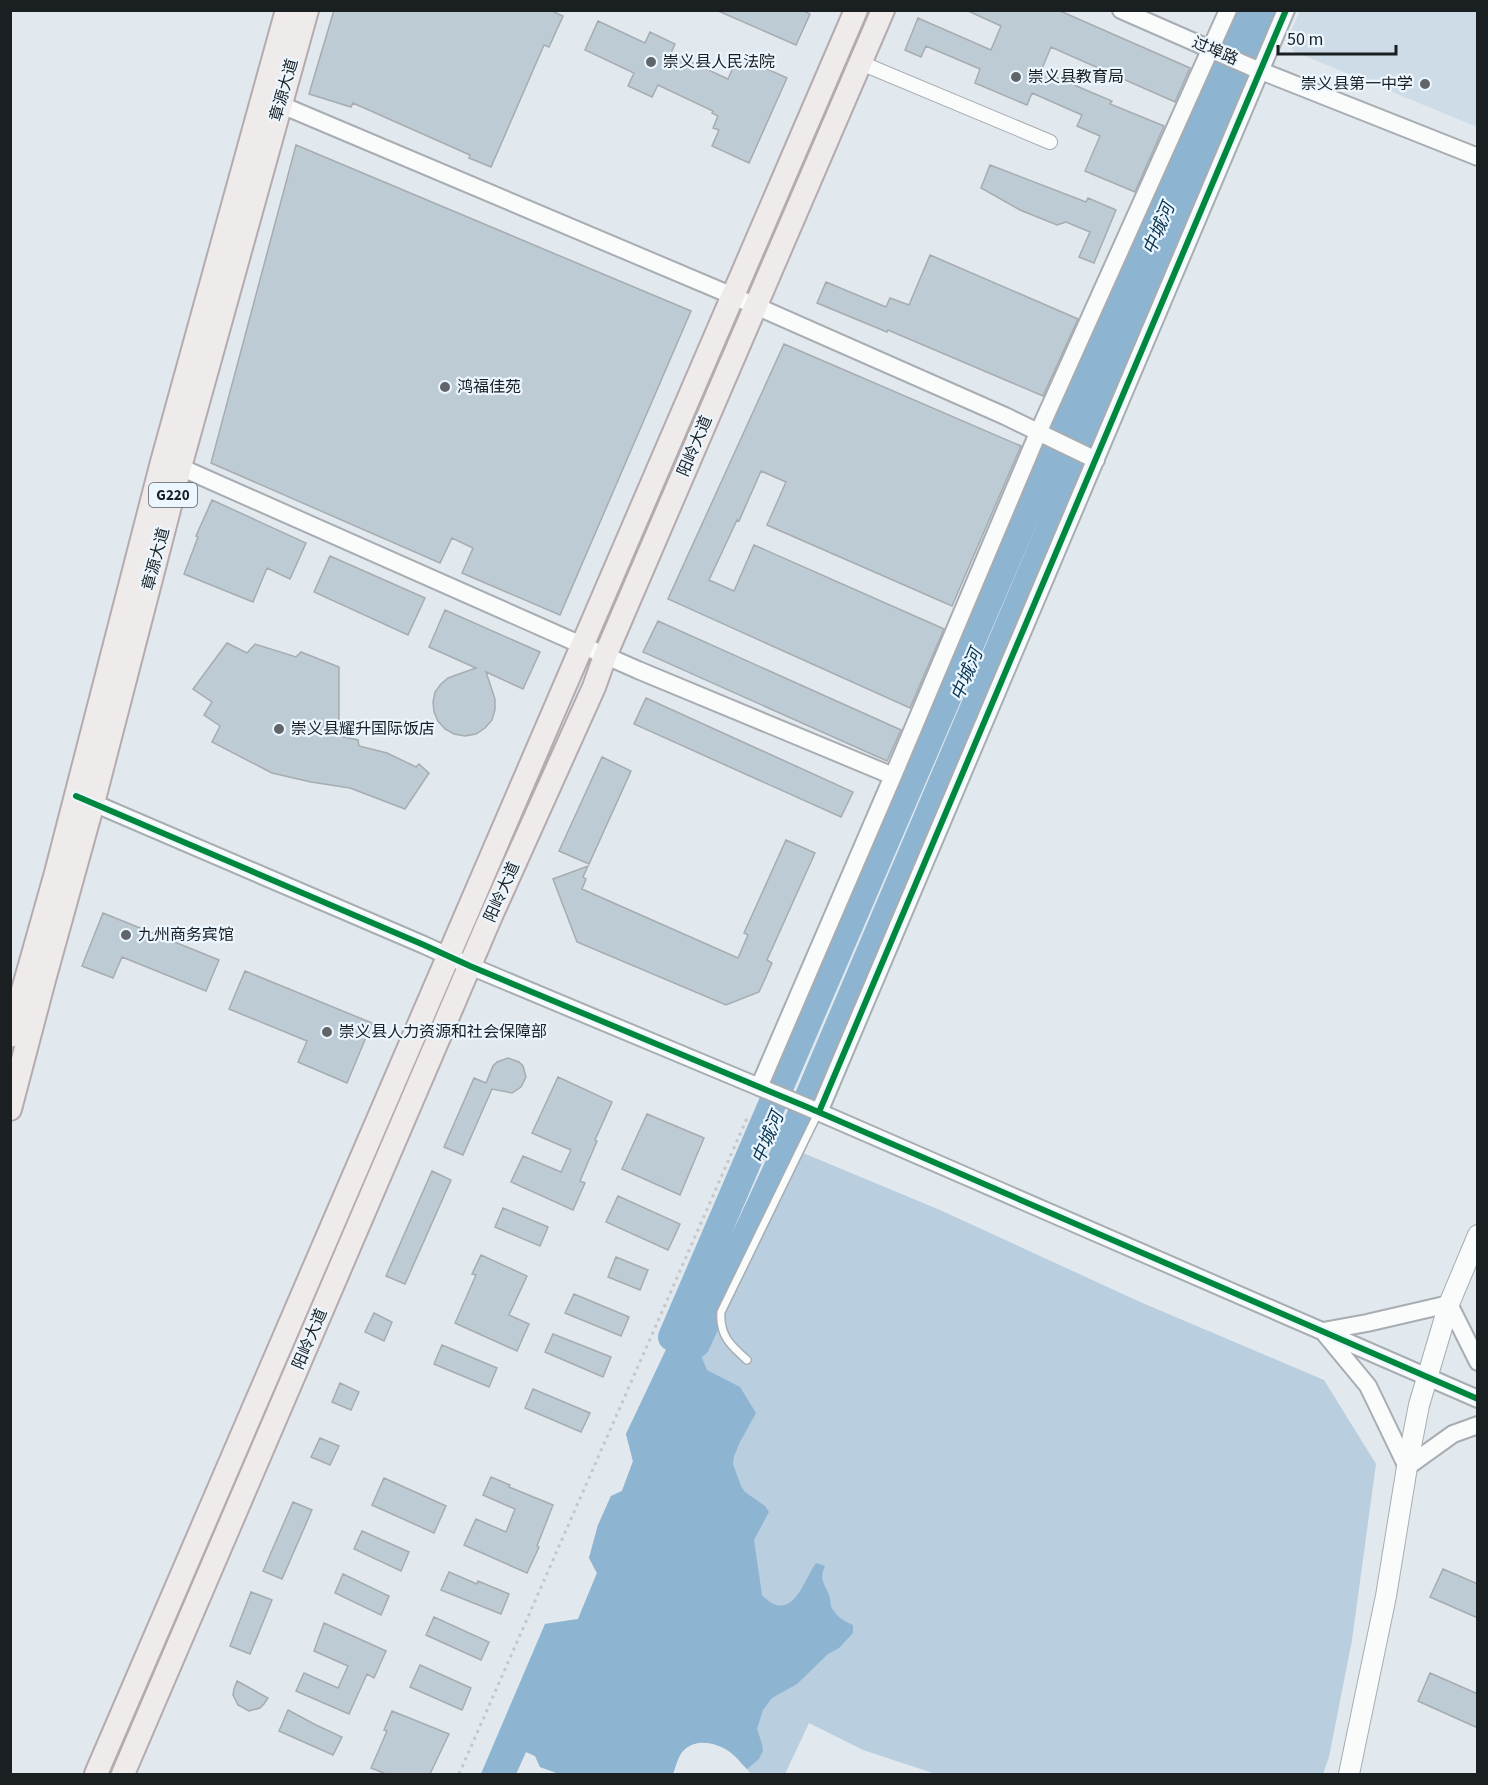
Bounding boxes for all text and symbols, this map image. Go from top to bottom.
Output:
scale bar [1278,18,1396,56]
text: 50 m [1287,27,1323,52]
street label: 过埠路 [1189,31,1241,71]
place label: 崇义县人民法院 [663,51,775,73]
marker: 崇义县人民法院 [644,55,658,69]
street label: 章源大道 [265,56,303,124]
place label: 崇义县教育局 [1028,66,1124,88]
marker: 崇义县教育局 [1009,70,1023,84]
place label: 崇义县第一中学 [1301,73,1413,95]
marker: 崇义县第一中学 [1418,77,1432,91]
water label: 中城河 [1137,197,1182,259]
place label: 鸿福佳苑 [457,376,521,398]
marker: 鸿福佳苑 [438,380,452,394]
street label: 阳岭大道 [672,412,718,480]
road number: G220 [149,483,197,507]
street label: 章源大道 [137,525,175,593]
water label: 中城河 [945,643,990,705]
place label: 崇义县耀升国际饭店 [291,718,435,740]
marker: 崇义县耀升国际饭店 [272,722,286,736]
street label: 阳岭大道 [479,858,525,926]
place label: 九州商务宾馆 [138,924,234,946]
marker: 九州商务宾馆 [119,928,133,942]
place label: 崇义县人力资源和社会保障部 [339,1021,547,1043]
marker: 崇义县人力资源和社会保障部 [320,1025,334,1039]
water label: 中城河 [746,1106,791,1168]
street label: 阳岭大道 [287,1305,333,1373]

